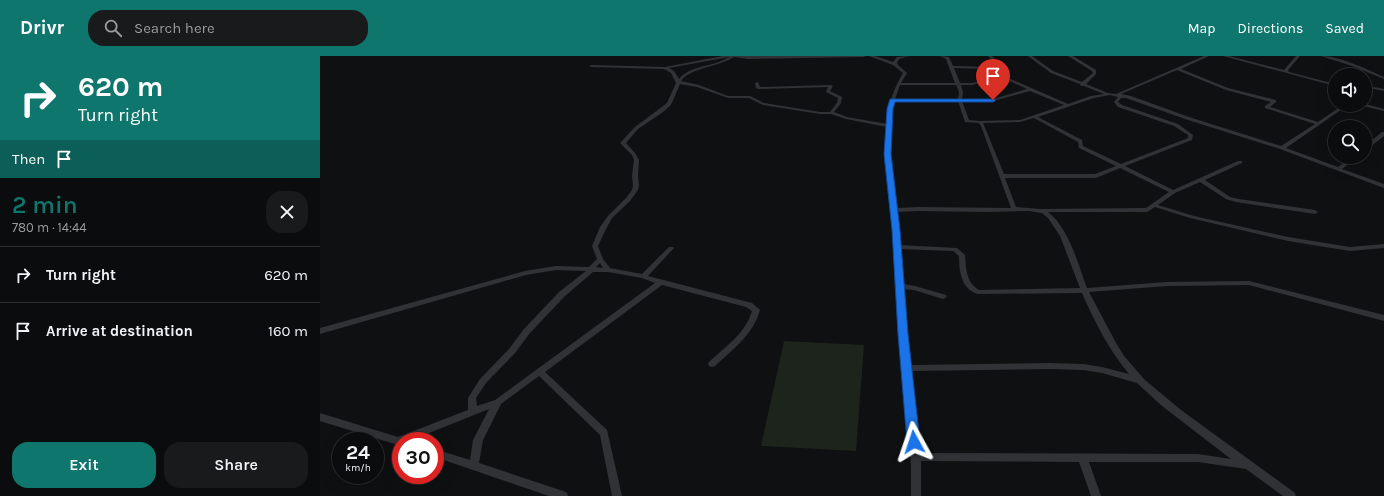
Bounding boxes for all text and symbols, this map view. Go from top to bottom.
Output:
search box [88,10,368,46]
text: Drivr [20,17,64,39]
icon: search [102,17,124,39]
text: Search here [134,19,215,37]
text: Map [1188,20,1216,37]
text: Directions [1238,20,1303,37]
text: Saved [1325,20,1364,37]
pin [976,59,1010,100]
icon: arrive [982,65,1004,87]
map controls [1328,68,1372,164]
button: sound [1328,68,1372,112]
text: 620 m [78,70,163,103]
icon: right [12,72,64,124]
text: Turn right [78,104,158,126]
button: search [1328,120,1372,164]
icon: arrive [53,148,75,170]
text: Then [12,150,45,168]
text: 2 min [12,191,78,219]
button: close [266,191,308,233]
text: 780 m · 14:44 [12,220,87,235]
icon: right [12,264,34,286]
text: Turn right [46,266,116,284]
text: 620 m [264,266,308,284]
icon: arrive [12,320,34,342]
text: Arrive at destination [46,322,193,340]
text: 160 m [268,322,308,340]
position arrow [893,421,935,463]
speed limit sign: 30 [392,432,444,484]
text: 24 [346,441,370,464]
button: Exit [12,442,156,488]
button: Share [164,442,308,488]
text: km/h [345,462,371,474]

